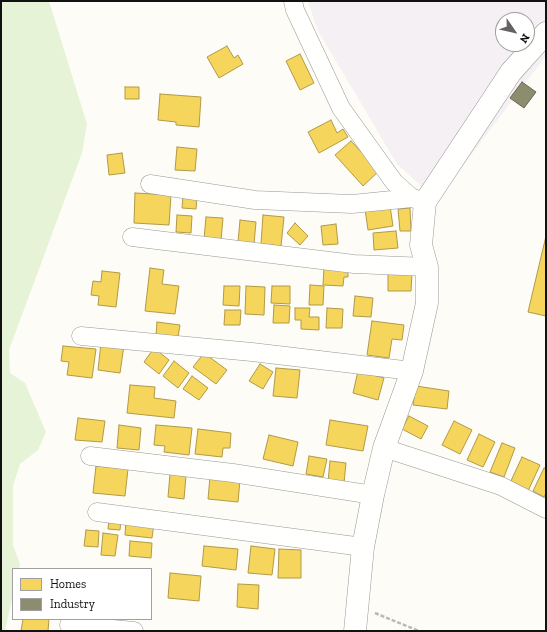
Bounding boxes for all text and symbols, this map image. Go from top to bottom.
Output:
north arrow [495,12,535,52]
text: N [517,31,532,46]
legend [12,568,152,620]
text: Homes [50,577,86,591]
text: Industry [50,597,95,611]

